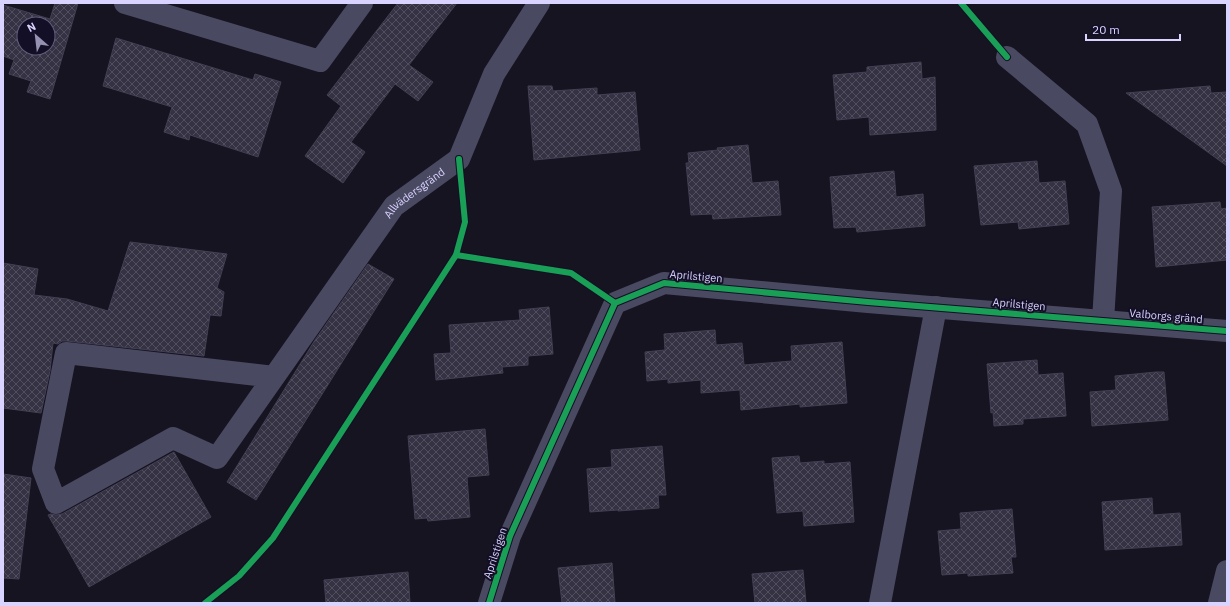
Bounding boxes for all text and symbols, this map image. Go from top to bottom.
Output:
north arrow [16,16,56,56]
scale bar [1086,16,1180,42]
text: N [25,19,38,35]
text: 20 m [1092,22,1120,37]
street label: Allvädersgränd [381,165,447,221]
street label: Aprilstigen [669,267,723,285]
street label: Aprilstigen [992,295,1046,313]
street label: Valborgs gränd [1129,306,1203,326]
street label: Aprilstigen [480,526,510,580]

